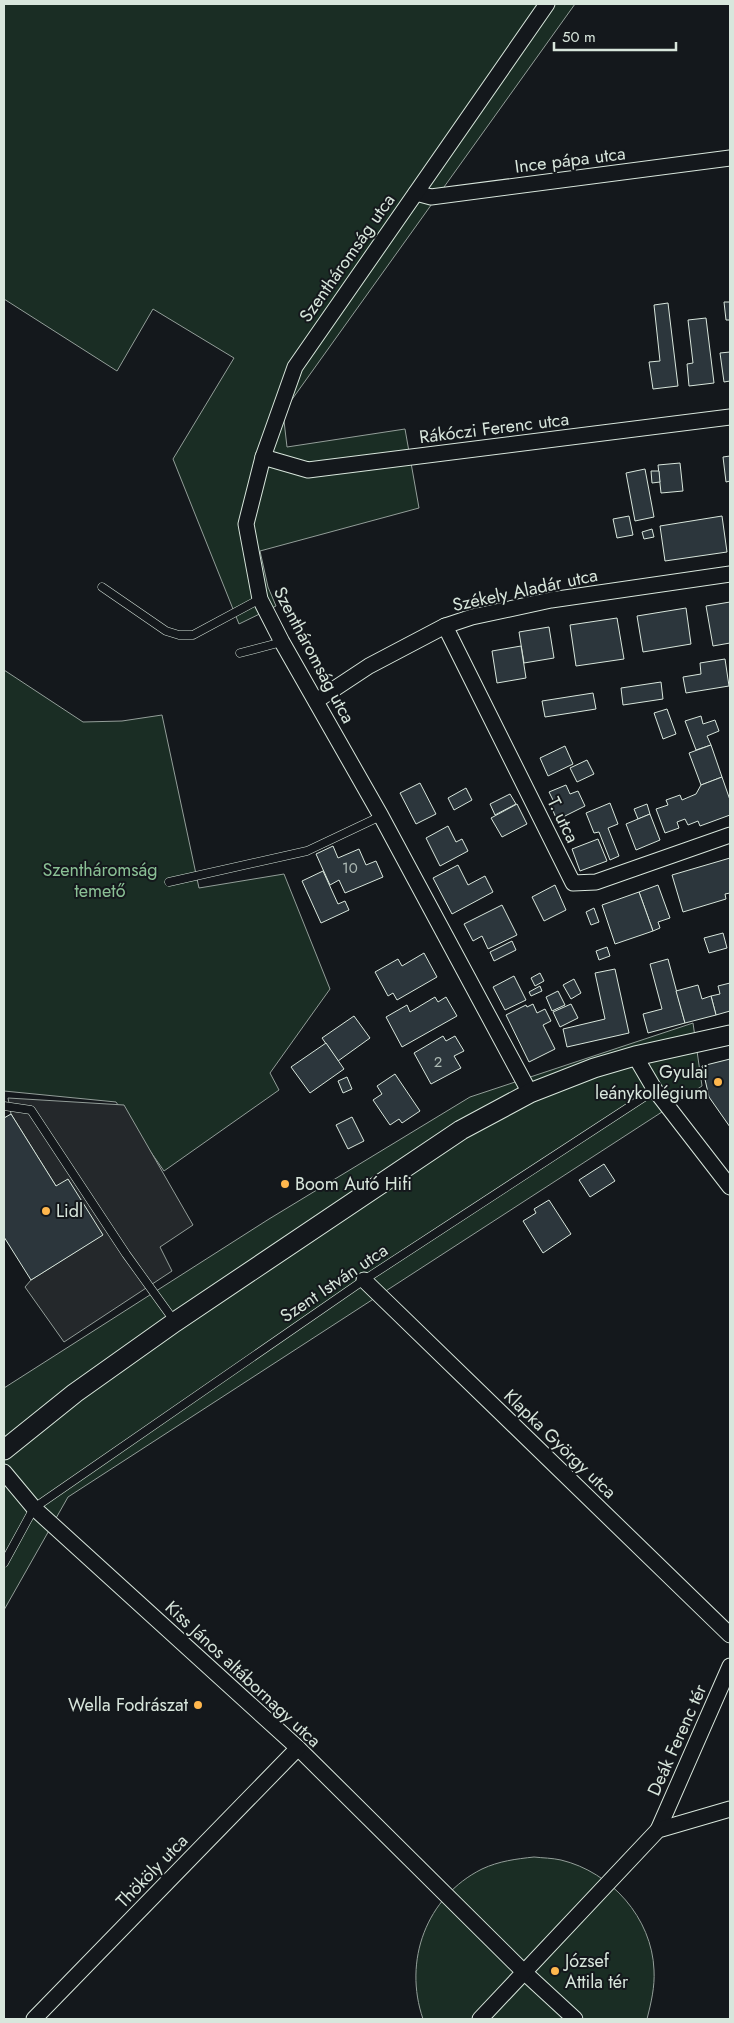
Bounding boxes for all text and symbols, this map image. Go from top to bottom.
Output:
scale bar [554,20,676,52]
text: 50 m [562,26,596,48]
street label: Ince pápa utca [513,140,627,180]
street label: Szentháromság utca [293,188,401,328]
street label: Rákóczi Ferenc utca [418,406,570,450]
street label: Székely Aladár utca [450,562,600,618]
street label: Szentháromság utca [267,582,361,728]
street label: T. utca [541,793,585,847]
park label: Szentháromság temető [42,857,158,904]
house number: 10 [342,857,358,879]
house number: 2 [434,1051,442,1073]
place label: Gyulai leánykollégium [595,1059,708,1106]
marker: Gyulai leánykollégium [712,1076,724,1088]
place label: Boom Autó Hifi [295,1171,412,1197]
marker: Boom Autó Hifi [279,1178,291,1190]
place label: Lidl [56,1198,83,1224]
marker: Lidl [40,1205,52,1217]
street label: Szent István utca [275,1237,393,1329]
street label: Klapka György utca [498,1383,622,1505]
street label: Kiss János altábornagy utca [159,1595,327,1753]
street label: Deák Ferenc tér [641,1679,714,1800]
place label: Wella Fodrászat [68,1692,189,1718]
marker: Wella Fodrászat [192,1699,204,1711]
street label: Thököly utca [110,1828,194,1914]
place label: József Attila tér [563,1948,629,1995]
marker: József Attila tér [549,1965,561,1977]

